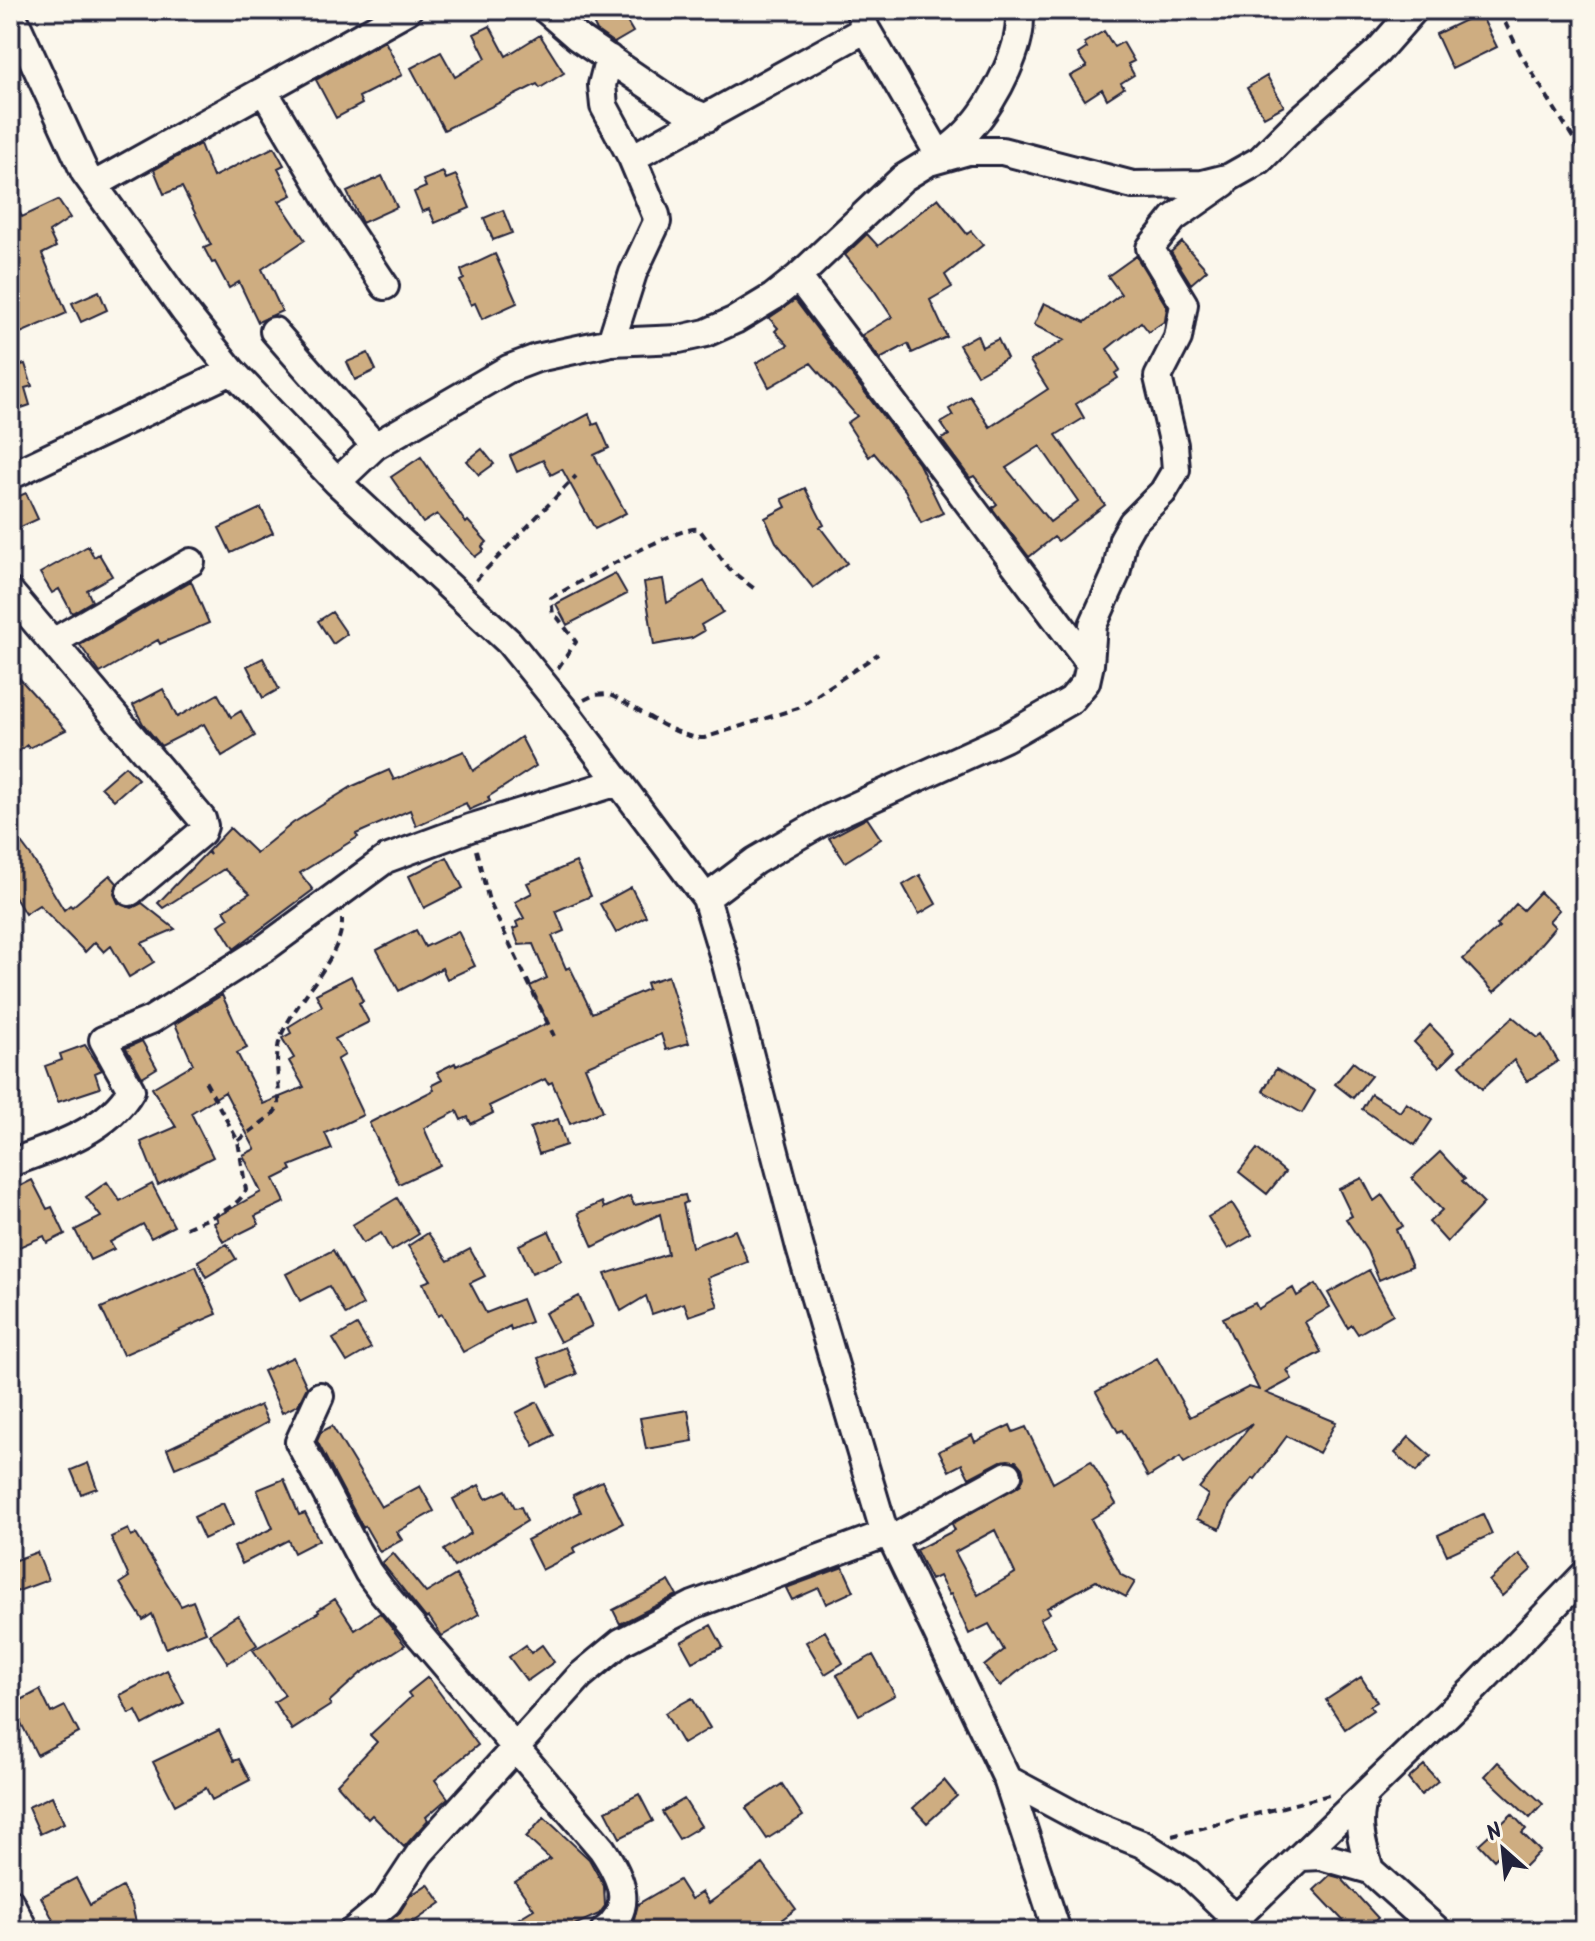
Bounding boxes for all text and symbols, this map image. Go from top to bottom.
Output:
north arrow [1463,1809,1543,1889]
text: N [1481,1815,1509,1852]

